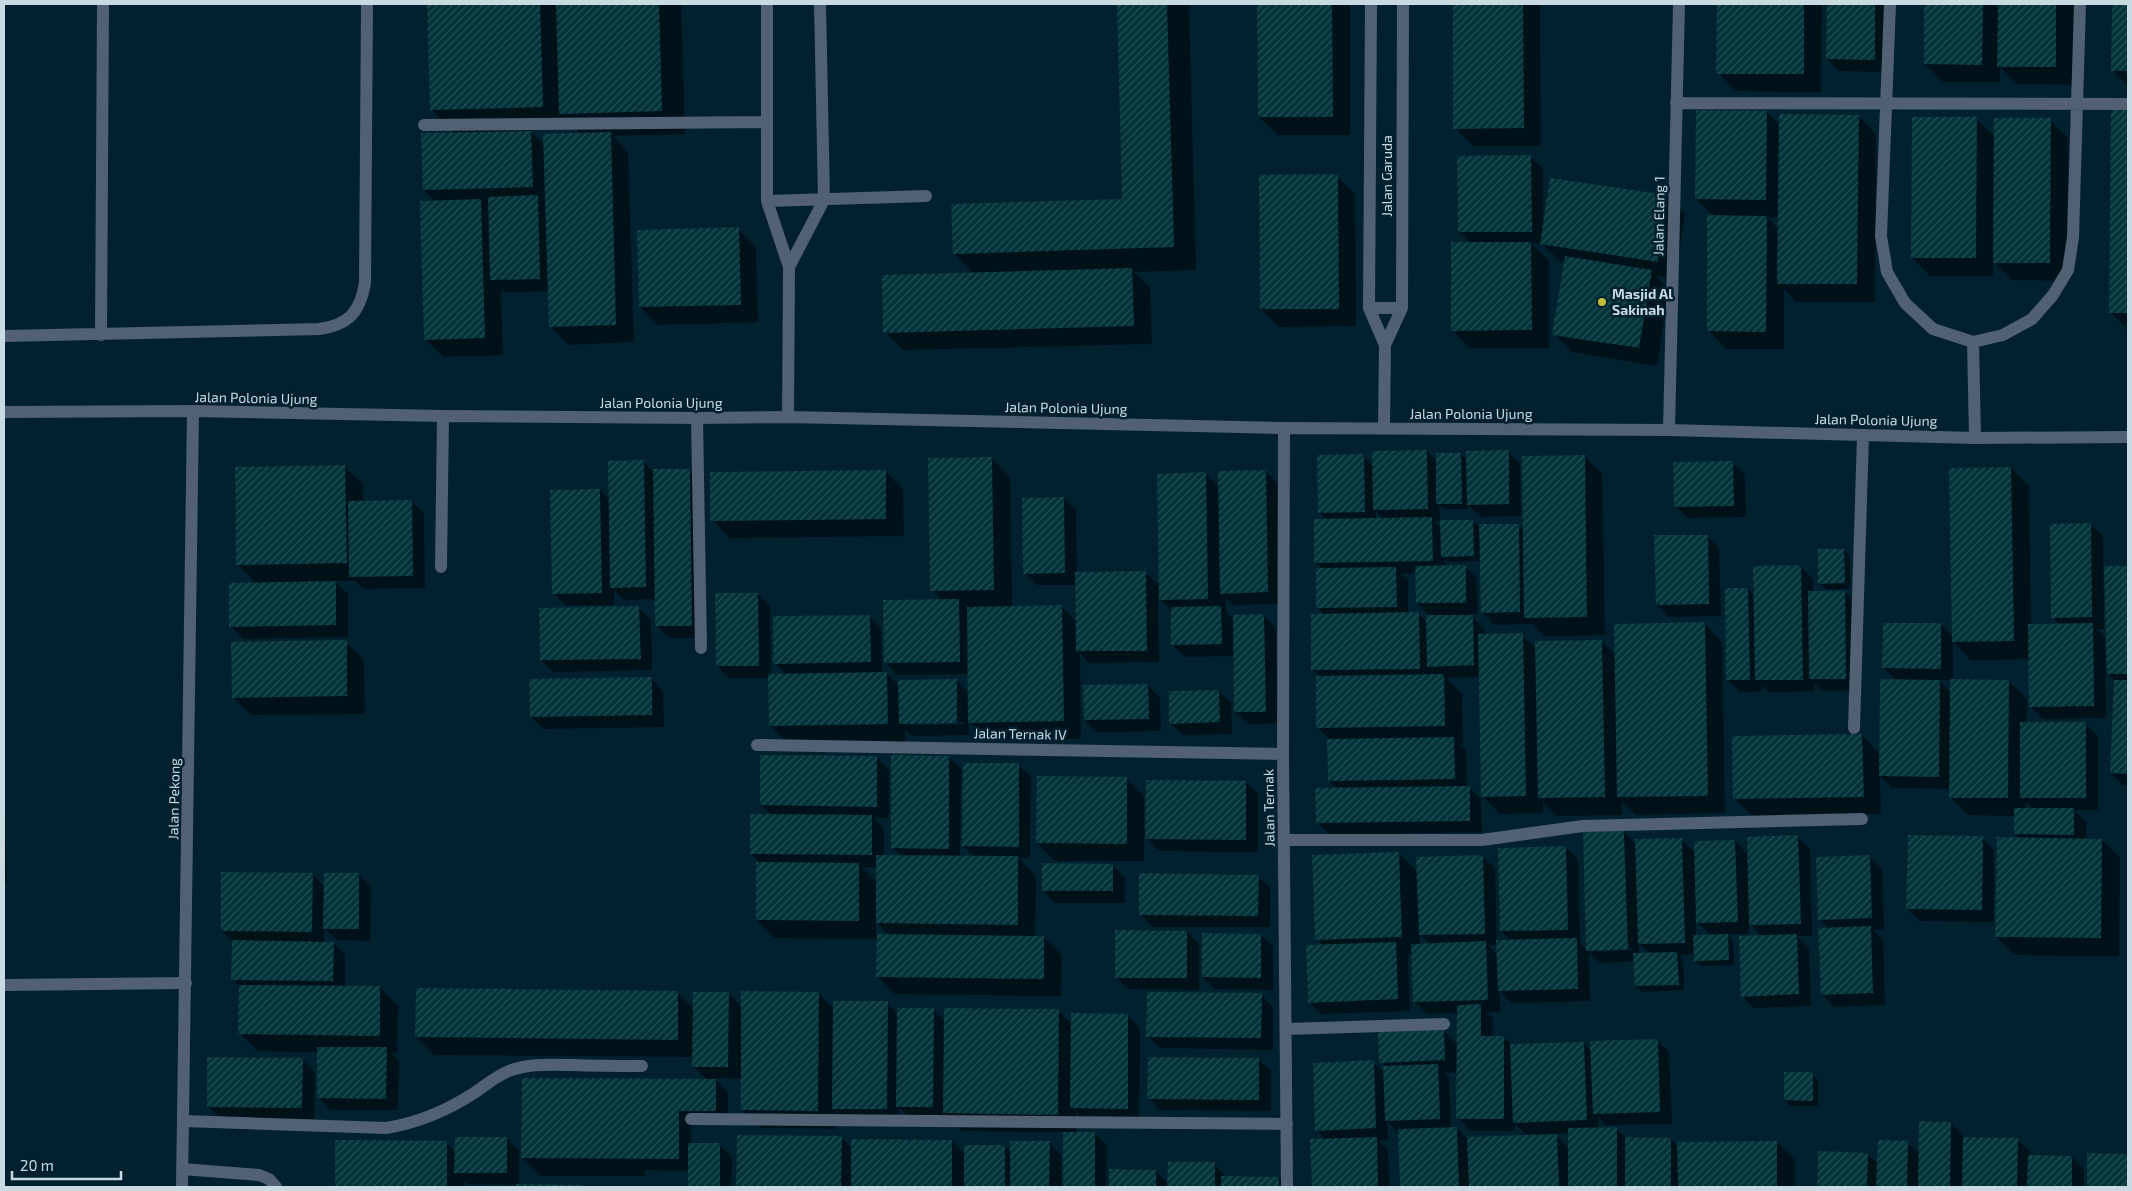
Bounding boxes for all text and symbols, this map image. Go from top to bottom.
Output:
street label: Jalan Garuda [1378,135,1395,217]
street label: Jalan Elang 1 [1649,176,1668,256]
place label: Masjid Al Sakinah [1612,285,1673,318]
marker: Masjid Al Sakinah [1596,296,1608,308]
street label: Jalan Polonia Ujung [194,388,318,407]
street label: Jalan Polonia Ujung [600,394,723,411]
street label: Jalan Polonia Ujung [1004,398,1128,417]
street label: Jalan Polonia Ujung [1410,405,1533,422]
street label: Jalan Polonia Ujung [1814,410,1938,429]
street label: Jalan Ternak IV [973,724,1067,743]
street label: Jalan Pekong [164,758,183,840]
street label: Jalan Ternak [1259,769,1278,847]
scale bar [12,1148,121,1180]
text: 20 m [20,1156,54,1174]

